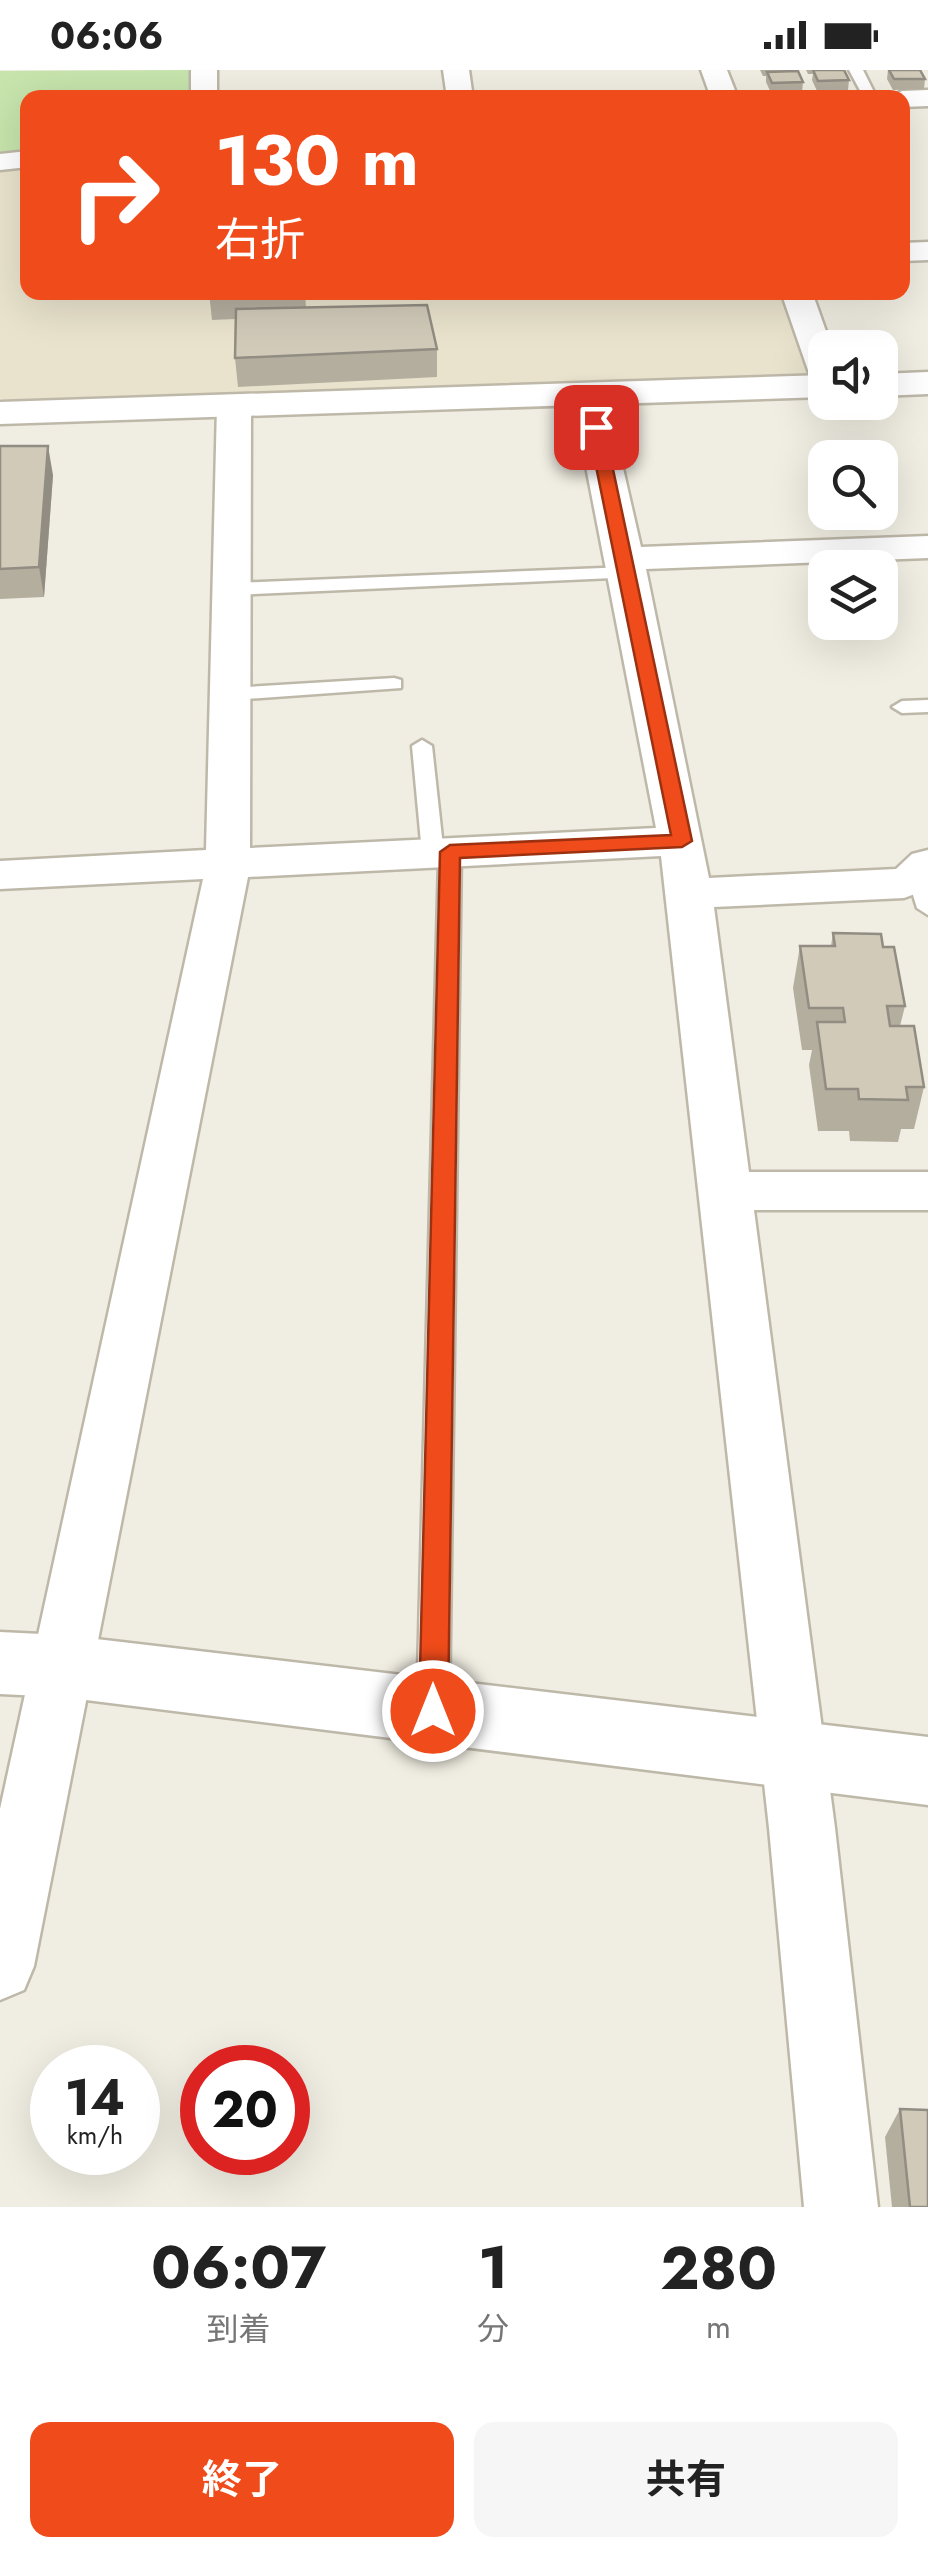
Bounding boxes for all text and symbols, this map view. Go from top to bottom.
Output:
text: 06:06 [50,8,163,63]
text: 130 m [215,110,419,211]
icon: right [50,130,180,260]
text: 右折 [215,207,305,272]
map controls [808,330,898,640]
button: sound [808,330,898,420]
pin [554,385,639,470]
icon: arrive [569,400,624,455]
button: search [808,440,898,530]
button: layers [808,550,898,640]
position arrow [381,1659,485,1763]
speed limit sign: 20 [180,2045,310,2175]
text: 14 [65,2061,125,2134]
text: km/h [67,2117,123,2153]
text: 06:07 [151,2224,326,2311]
text: 1 [478,2224,508,2311]
text: 280 [660,2225,777,2312]
text: m [706,2304,731,2350]
text: 到着 [207,2306,271,2352]
text: 分 [477,2306,509,2352]
button: 終了 [30,2422,454,2537]
button: 共有 [474,2422,898,2537]

